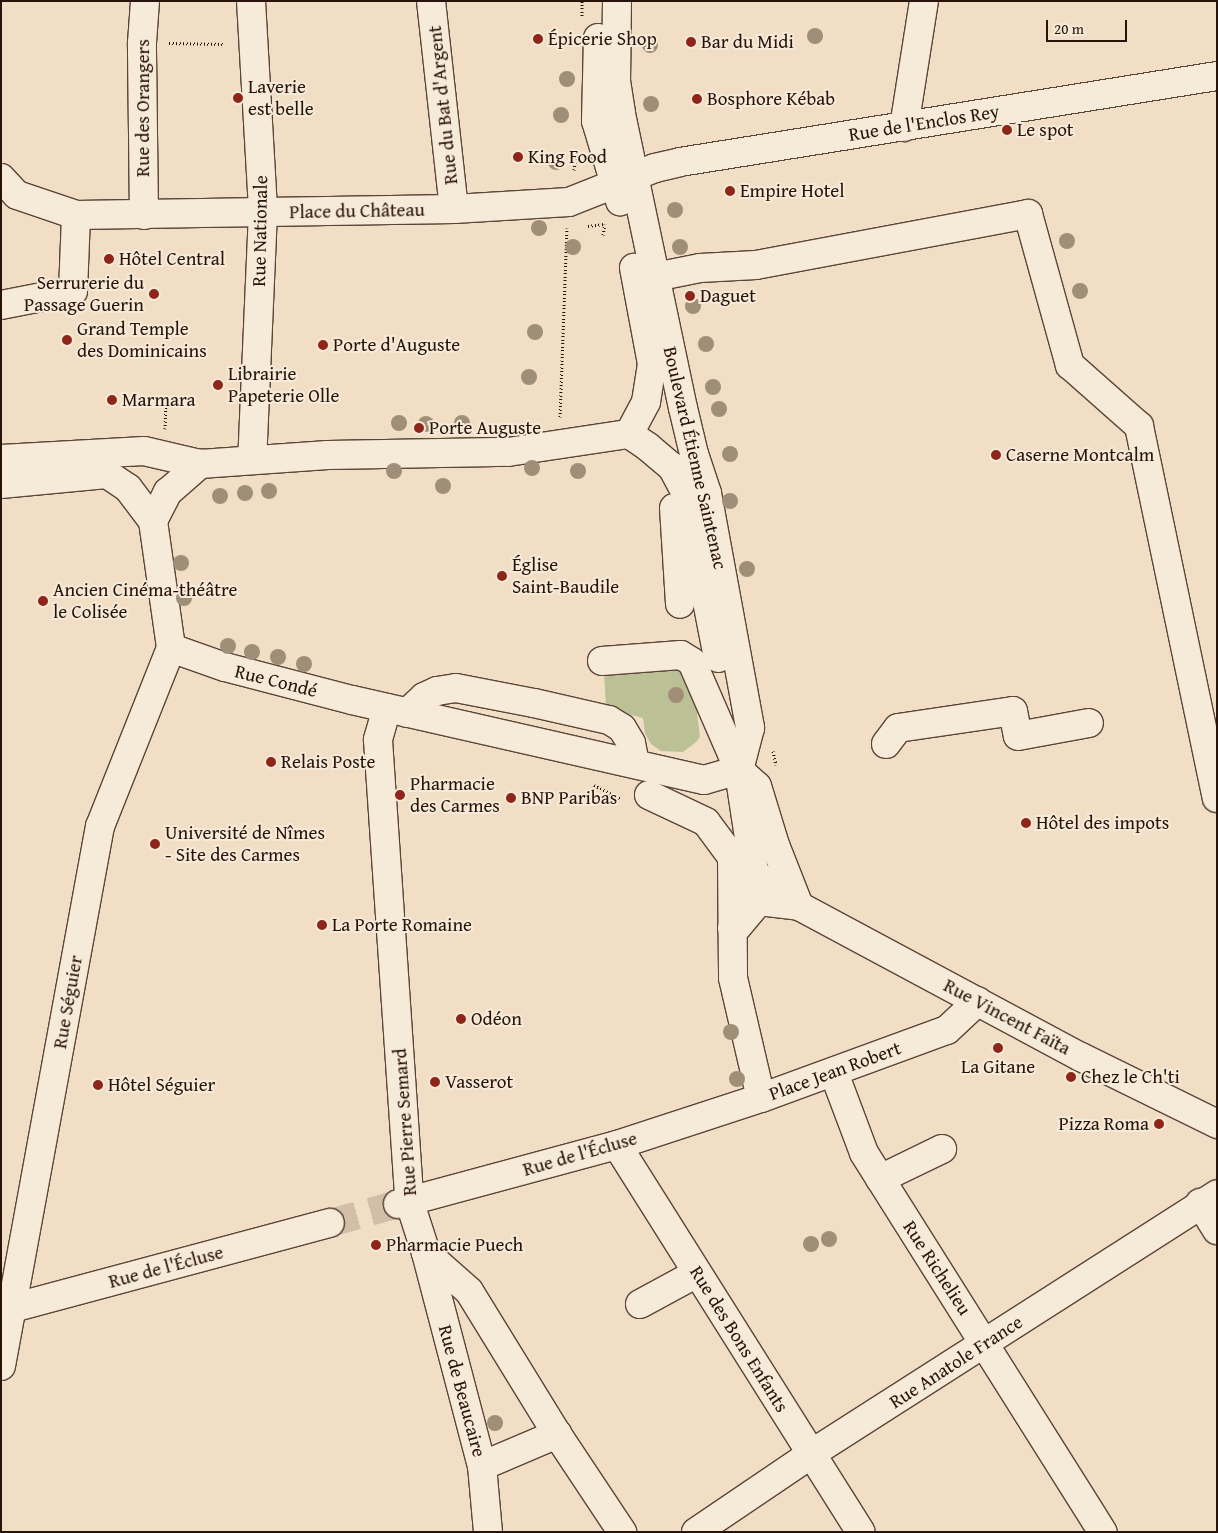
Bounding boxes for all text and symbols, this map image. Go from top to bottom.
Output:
scale bar [1048,10,1129,42]
text: 20 m [1054,18,1084,39]
street label: Rue du Bat d'Argent [423,24,463,186]
place label: Épicerie Shop [548,28,657,50]
place label: Bar du Midi [701,31,794,53]
marker: Épicerie Shop [532,33,544,45]
marker: Bar du Midi [685,36,697,48]
street label: Rue des Orangers [132,39,154,177]
place label: Laverie est belle [248,76,314,120]
place label: Bosphore Kébab [707,88,835,110]
marker: Laverie est belle [232,92,244,104]
marker: Bosphore Kébab [691,93,703,105]
street label: Rue de l'Enclos Rey [847,100,1001,146]
place label: Le spot [1017,119,1074,141]
marker: Le spot [1001,124,1013,136]
place label: King Food [528,146,607,168]
marker: King Food [512,151,524,163]
street label: Rue Nationale [248,175,272,287]
place label: Empire Hotel [740,180,845,202]
marker: Empire Hotel [724,185,736,197]
street label: Place du Château [289,198,425,224]
place label: Hôtel Central [119,248,225,270]
marker: Hôtel Central [103,253,115,265]
place label: Serrurerie du Passage Guerin [24,272,144,316]
place label: Daguet [700,285,756,307]
marker: Serrurerie du Passage Guerin [148,288,160,300]
marker: Daguet [684,290,696,302]
place label: Grand Temple des Dominicains [77,318,207,362]
marker: Grand Temple des Dominicains [61,334,73,346]
place label: Porte d'Auguste [333,334,460,356]
marker: Porte d'Auguste [317,339,329,351]
street label: Boulevard Étienne Saintenac [658,344,732,572]
place label: Librairie Papeterie Olle [228,363,339,407]
marker: Librairie Papeterie Olle [212,379,224,391]
place label: Marmara [122,389,196,411]
marker: Marmara [106,394,118,406]
place label: Porte Auguste [429,417,541,439]
marker: Porte Auguste [413,422,425,434]
place label: Caserne Montcalm [1006,444,1154,466]
marker: Caserne Montcalm [990,449,1002,461]
place label: Église Saint-Baudile [512,554,619,598]
marker: Église Saint-Baudile [496,570,508,582]
place label: Ancien Cinéma-théâtre le Colisée [53,579,237,623]
marker: Ancien Cinéma-théâtre le Colisée [37,595,49,607]
street label: Rue Condé [232,660,320,702]
place label: Relais Poste [281,751,375,773]
marker: Relais Poste [265,756,277,768]
place label: Pharmacie des Carmes [410,773,500,817]
place label: BNP Paribas [521,787,617,809]
marker: Pharmacie des Carmes [394,789,406,801]
marker: BNP Paribas [505,792,517,804]
place label: Hôtel des impots [1036,812,1169,834]
marker: Hôtel des impots [1020,817,1032,829]
place label: Université de Nîmes - Site des Carmes [165,822,325,866]
marker: Université de Nîmes - Site des Carmes [149,838,161,850]
place label: La Porte Romaine [332,914,472,936]
marker: La Porte Romaine [316,919,328,931]
street label: Rue Séguier [49,954,87,1050]
street label: Rue Vincent Faïta [940,974,1074,1060]
place label: Odéon [471,1008,522,1030]
marker: Odéon [455,1013,467,1025]
street label: Place Jean Robert [766,1037,904,1105]
marker: La Gitane [992,1042,1004,1054]
street label: Rue Pierre Semard [388,1048,422,1196]
place label: La Gitane [961,1056,1035,1078]
place label: Chez le Ch'ti [1081,1066,1180,1088]
place label: Vasserot [445,1071,513,1093]
marker: Chez le Ch'ti [1065,1071,1077,1083]
place label: Hôtel Séguier [108,1074,215,1096]
marker: Vasserot [429,1076,441,1088]
marker: Hôtel Séguier [92,1079,104,1091]
place label: Pizza Roma [1059,1113,1149,1135]
marker: Pizza Roma [1153,1118,1165,1130]
street label: Rue de l'Écluse [520,1127,640,1181]
street label: Rue Richelieu [898,1216,976,1320]
place label: Pharmacie Puech [386,1234,523,1256]
marker: Pharmacie Puech [370,1239,382,1251]
street label: Rue de l'Écluse [106,1241,226,1293]
street label: Rue des Bons Enfants [685,1262,793,1416]
street label: Rue Anatole France [885,1310,1027,1414]
street label: Rue de Beaucaire [433,1323,491,1459]

